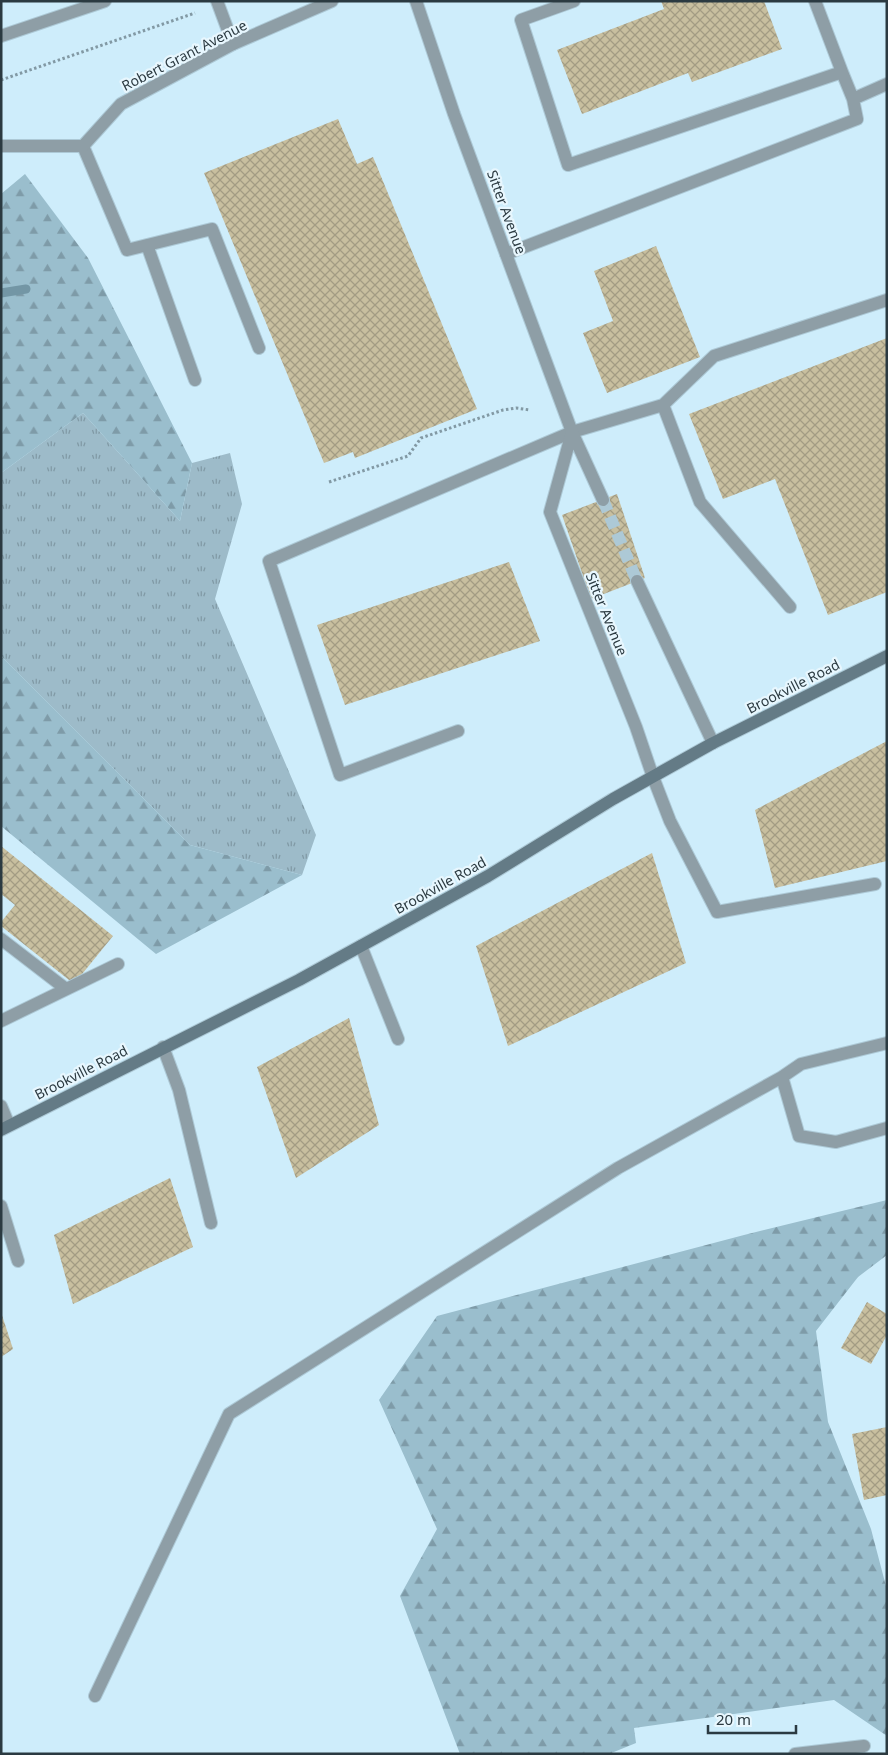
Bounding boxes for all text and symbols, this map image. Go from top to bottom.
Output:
street label: Robert Grant Avenue [118,15,250,95]
street label: Sitter Avenue [483,167,531,257]
street label: Sitter Avenue [582,570,632,658]
street label: Brookville Road [743,654,843,718]
street label: Brookville Road [391,852,489,918]
street label: Brookville Road [31,1040,131,1104]
scale bar [708,1702,796,1734]
text: 20 m [716,1709,751,1729]

